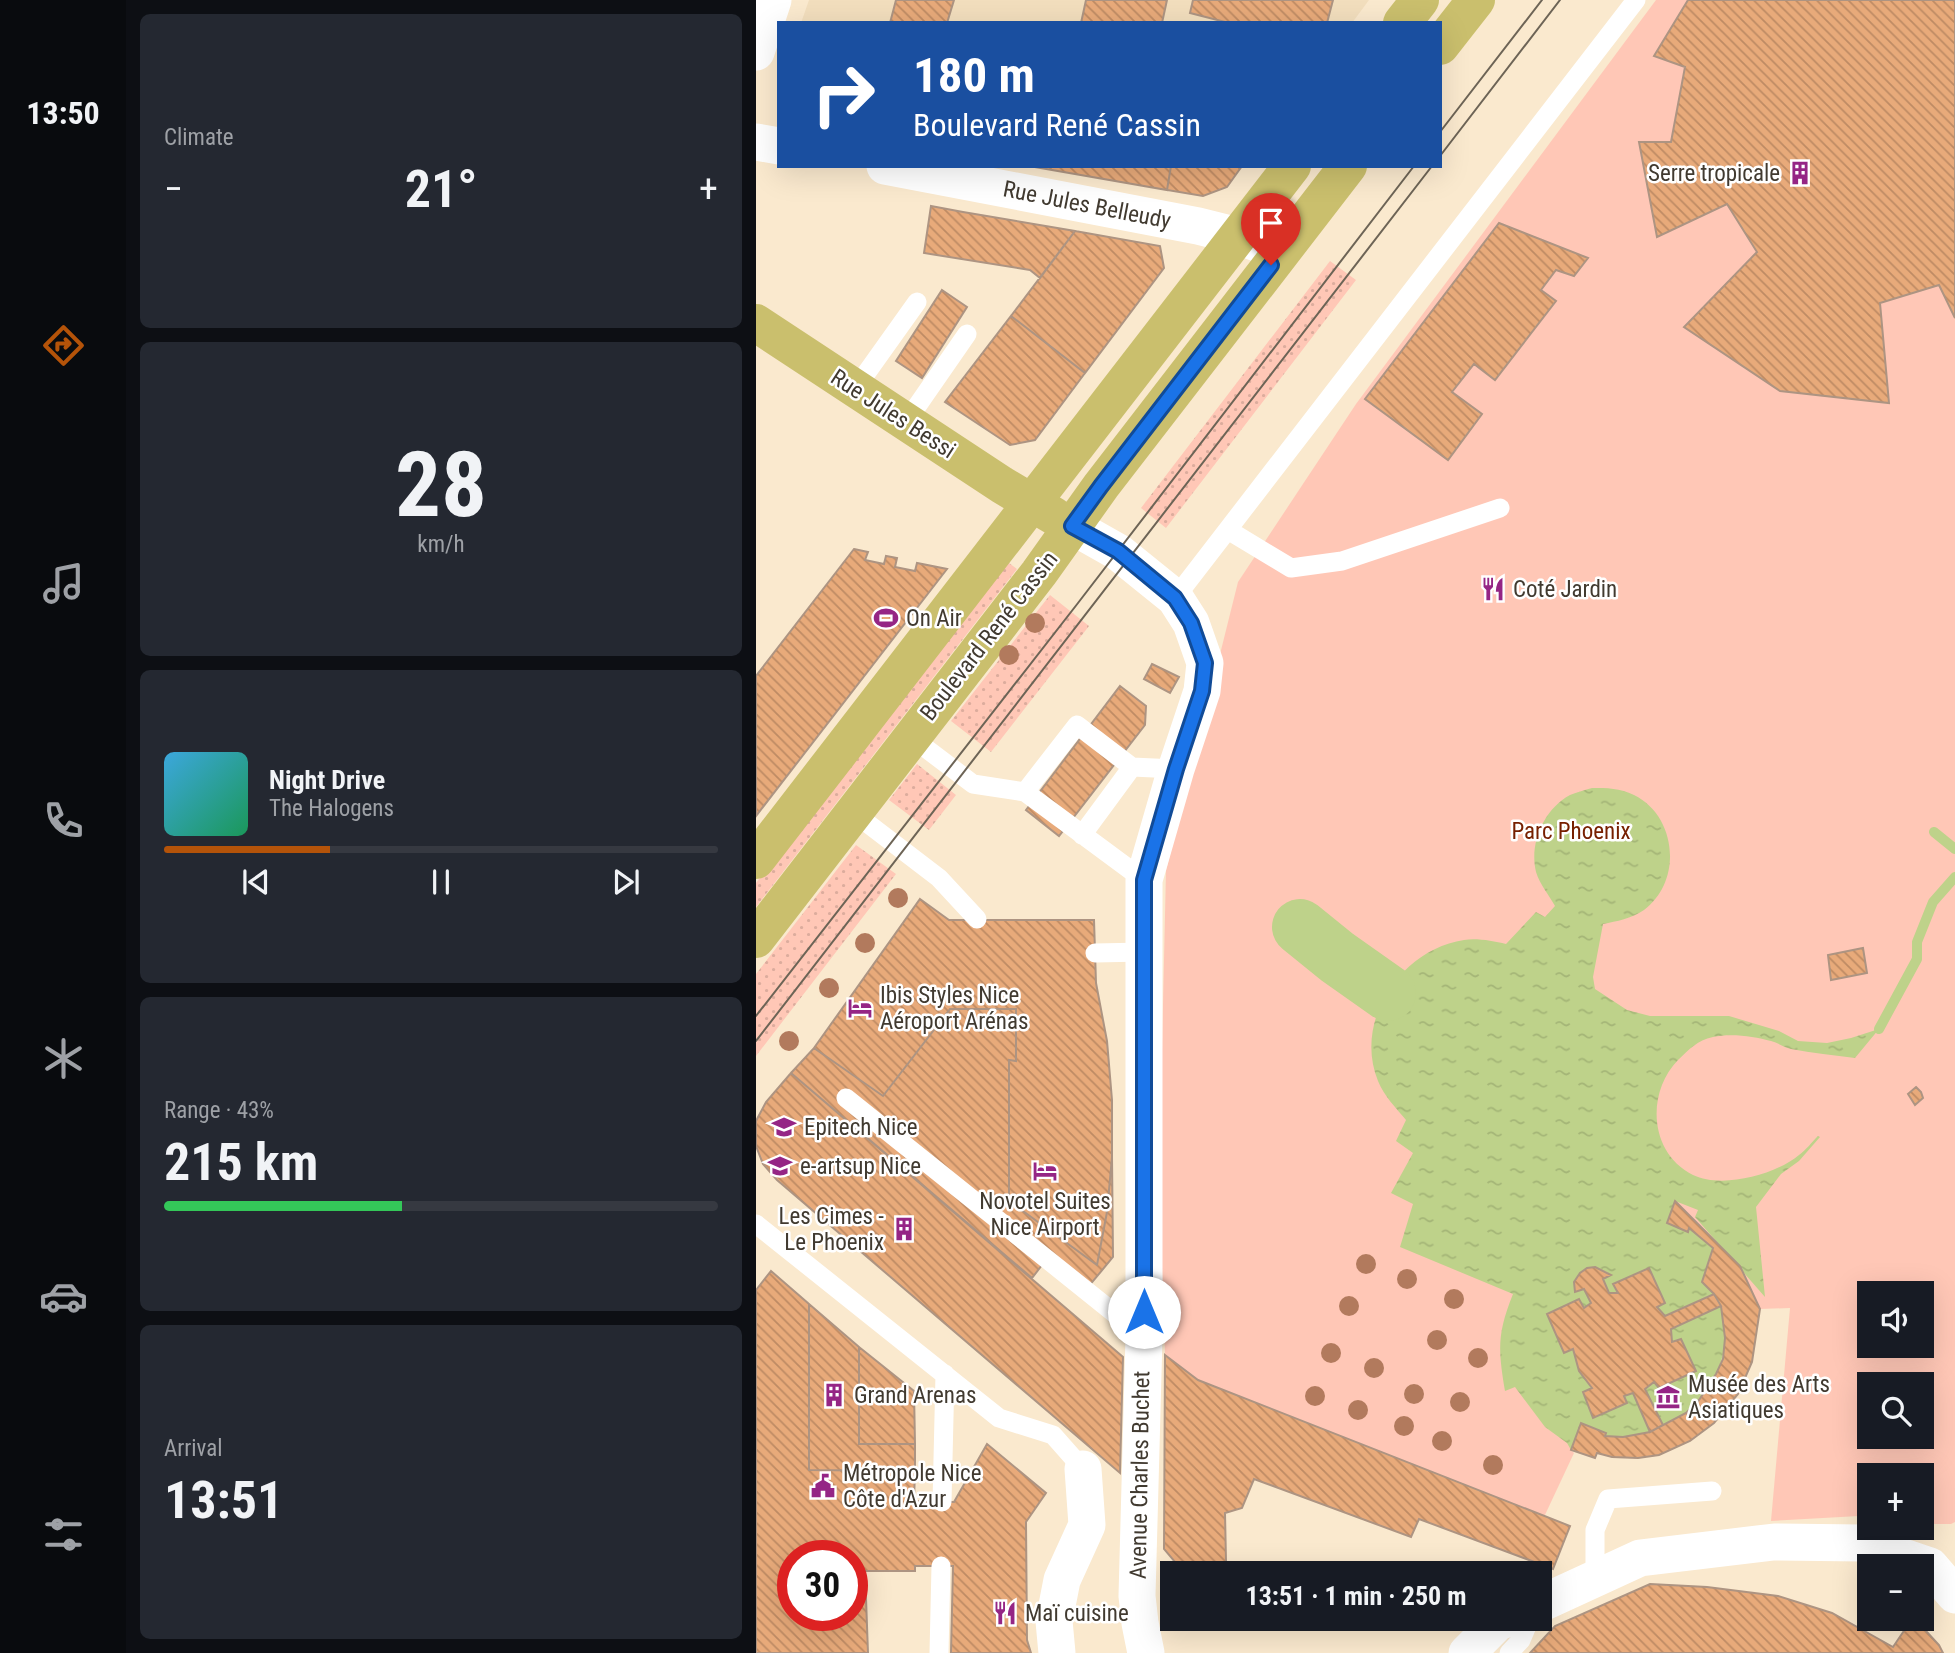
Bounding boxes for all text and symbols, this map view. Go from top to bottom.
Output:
text: 180 m [913,47,1035,104]
icon: right [798,49,889,140]
text: 13:50 [26,94,100,132]
text: Boulevard René Cassin [913,106,1201,144]
text: Climate [164,124,234,151]
text: 21° [405,159,477,220]
building icon: Serre tropicale [1786,159,1814,187]
place label: Serre tropicale [1648,160,1780,187]
text: − [164,167,183,211]
text: + [699,167,718,211]
street label: Rue Jules Belleudy [1001,176,1174,235]
pin [1241,193,1301,265]
icon: arrive [1252,204,1290,242]
icon: directions [39,321,88,370]
street label: Rue Jules Bessi [826,364,960,464]
text: 28 [395,432,487,538]
text: km/h [417,531,465,558]
street label: Boulevard René Cassin [915,546,1063,726]
icon: music [39,559,88,608]
restaurant icon: Coté Jardin [1479,575,1507,603]
place label: Coté Jardin [1513,576,1617,603]
sports icon: On Air [872,604,900,632]
place label: On Air [906,605,962,632]
text: Night Drive [269,765,385,795]
text: The Halogens [269,795,394,822]
icon: phone [39,796,88,845]
park label: Parc Phoenix [1511,818,1631,845]
icon: previous [237,863,275,901]
icon: pause [422,863,460,901]
icon: next [607,863,645,901]
place label: Ibis Styles Nice Aéroport Arénas [880,982,1028,1035]
hotel icon: Ibis Styles Nice Aéroport Arénas [846,994,874,1022]
icon: climate [39,1034,88,1083]
text: Range · 43% [164,1097,274,1124]
school or university icon: Epitech Nice [770,1113,798,1141]
place label: Epitech Nice [804,1114,918,1141]
text: 215 km [164,1132,318,1193]
school or university icon: e-artsup Nice [766,1152,794,1180]
place label: e-artsup Nice [800,1153,921,1180]
hotel icon: Novotel Suites Nice Airport [1031,1157,1059,1185]
place label: Novotel Suites Nice Airport [979,1188,1111,1241]
place label: Les Cimes - Le Phoenix [779,1203,884,1256]
building icon: Les Cimes - Le Phoenix [890,1215,918,1243]
icon: car [39,1272,88,1321]
position arrow [1107,1275,1181,1349]
map controls [1857,1281,1934,1631]
button: sound [1857,1281,1934,1358]
street label: Avenue Charles Buchet [1125,1371,1155,1579]
place label: Musée des Arts Asiatiques [1688,1371,1830,1424]
button: search [1857,1372,1934,1449]
building icon: Grand Arenas [820,1381,848,1409]
place label: Grand Arenas [854,1382,976,1409]
museum icon: Musée des Arts Asiatiques [1654,1383,1682,1411]
text: Arrival [164,1435,223,1462]
place label: Métropole Nice Côte d'Azur [843,1460,981,1513]
button: + [1857,1463,1934,1540]
text: 13:51 [164,1470,283,1531]
public building icon: Métropole Nice Côte d'Azur [809,1472,837,1500]
icon: filters [39,1510,88,1559]
speed limit sign: 30 [777,1540,868,1631]
button: − [1857,1554,1934,1631]
text: 13:51 · 1 min · 250 m [1246,1581,1466,1611]
restaurant icon: Maï cuisine [991,1599,1019,1627]
place label: Maï cuisine [1025,1600,1129,1627]

